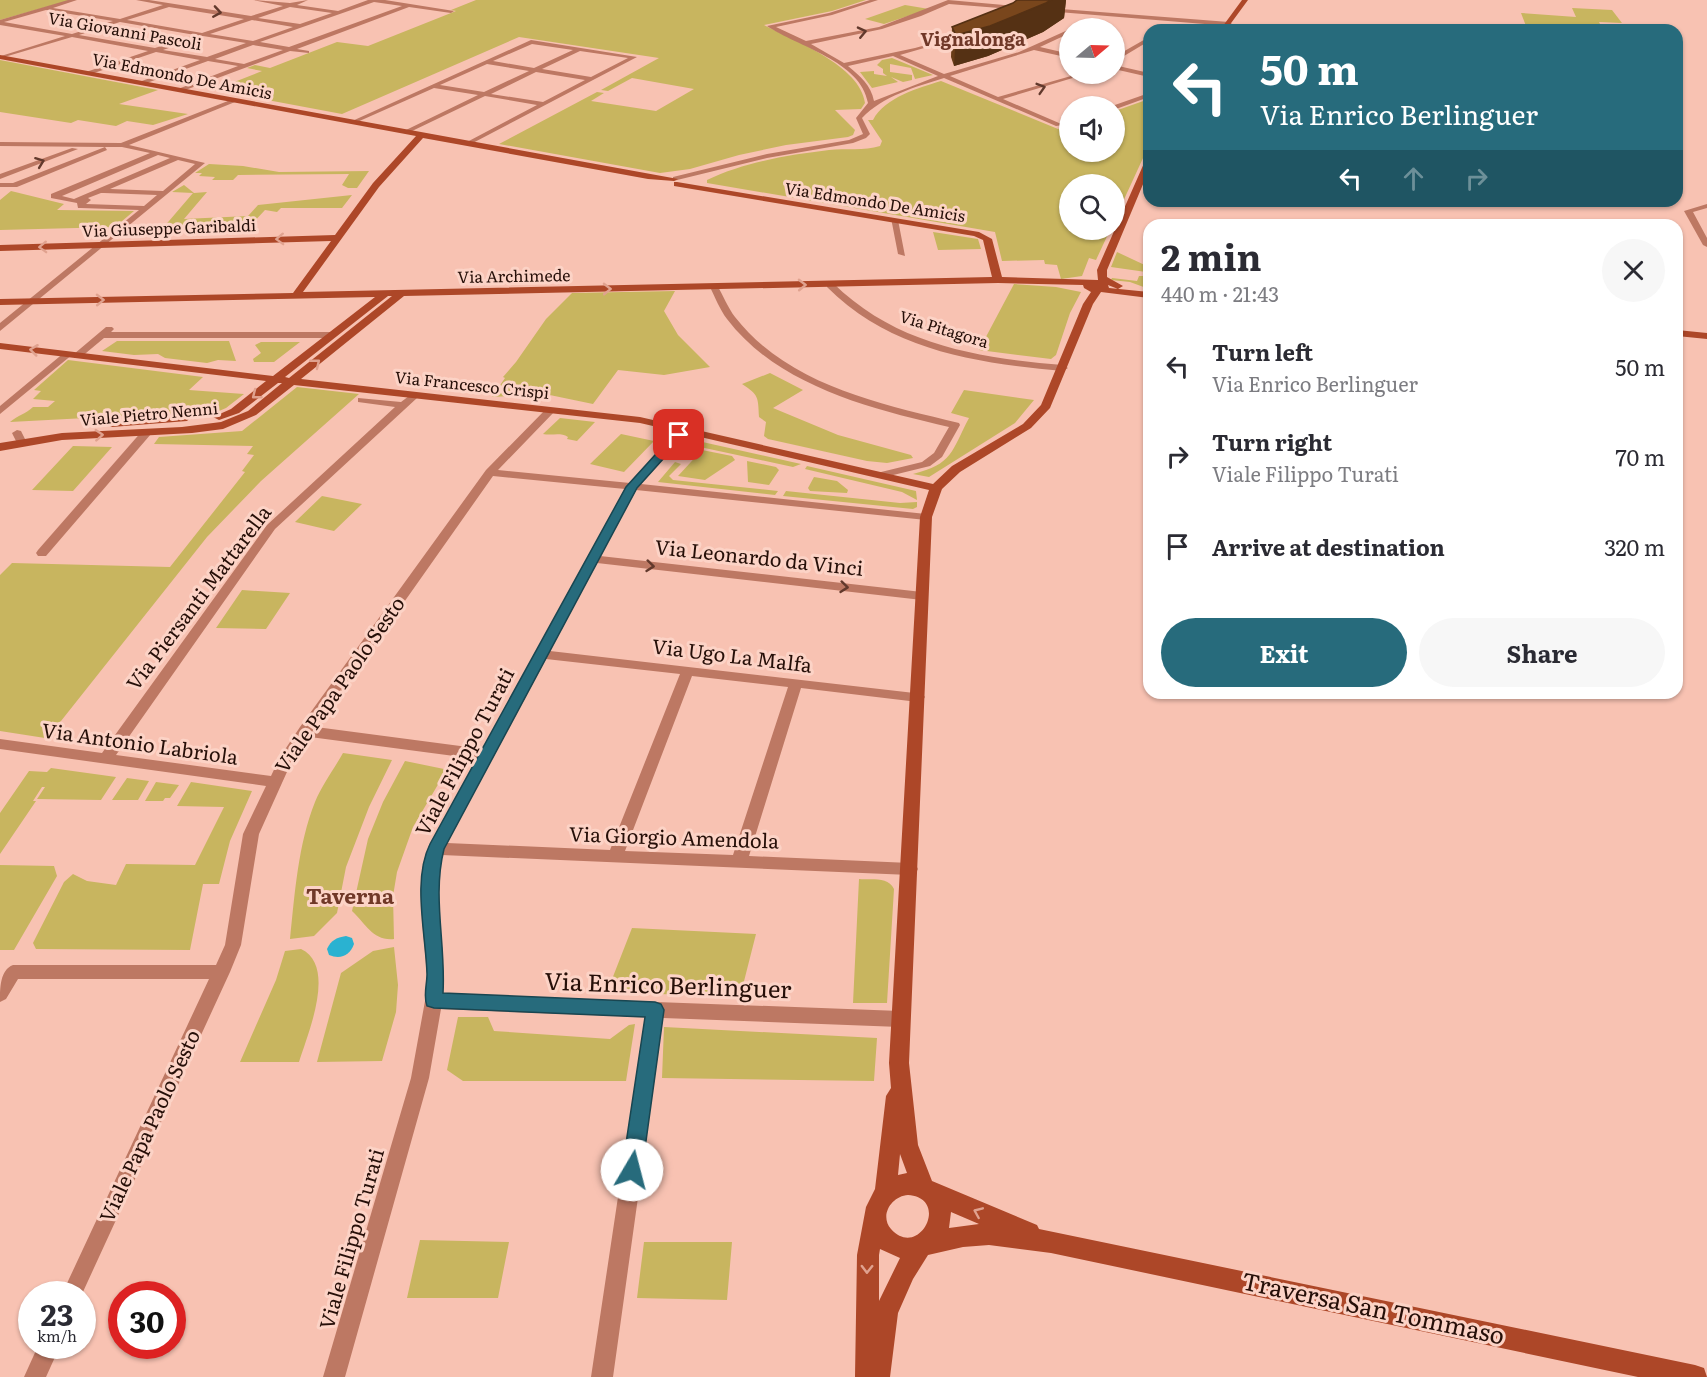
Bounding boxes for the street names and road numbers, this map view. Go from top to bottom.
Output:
street label: Via Giovanni Pascoli [47,5,204,55]
street label: Via Edmondo De Amicis [90,46,274,104]
street label: Via Edmondo De Amicis [783,175,967,227]
street label: Via Giuseppe Garibaldi [81,212,257,242]
street label: Via Archimede [457,262,571,288]
street label: Via Pitagora [897,303,992,353]
street label: Via Francesco Crispi [394,364,550,404]
street label: Viale Pietro Nenni [79,395,219,431]
street label: Via Piersanti Mattarella [118,498,277,696]
street label: Via Leonardo da Vinci [654,530,865,582]
street label: Viale Papa Paolo Sesto [266,589,411,778]
street label: Via Ugo La Malfa [651,629,814,679]
street label: Viale Filippo Turati [406,661,520,841]
street label: Via Antonio Labriola [40,713,241,771]
street label: Via Giorgio Amendola [569,817,780,855]
street label: Via Enrico Berlinguer [544,962,793,1005]
street label: Viale Papa Paolo Sesto [90,1024,206,1226]
street label: Viale Filippo Turati [310,1144,390,1332]
street label: Traversa San Tommaso [1239,1262,1508,1351]

